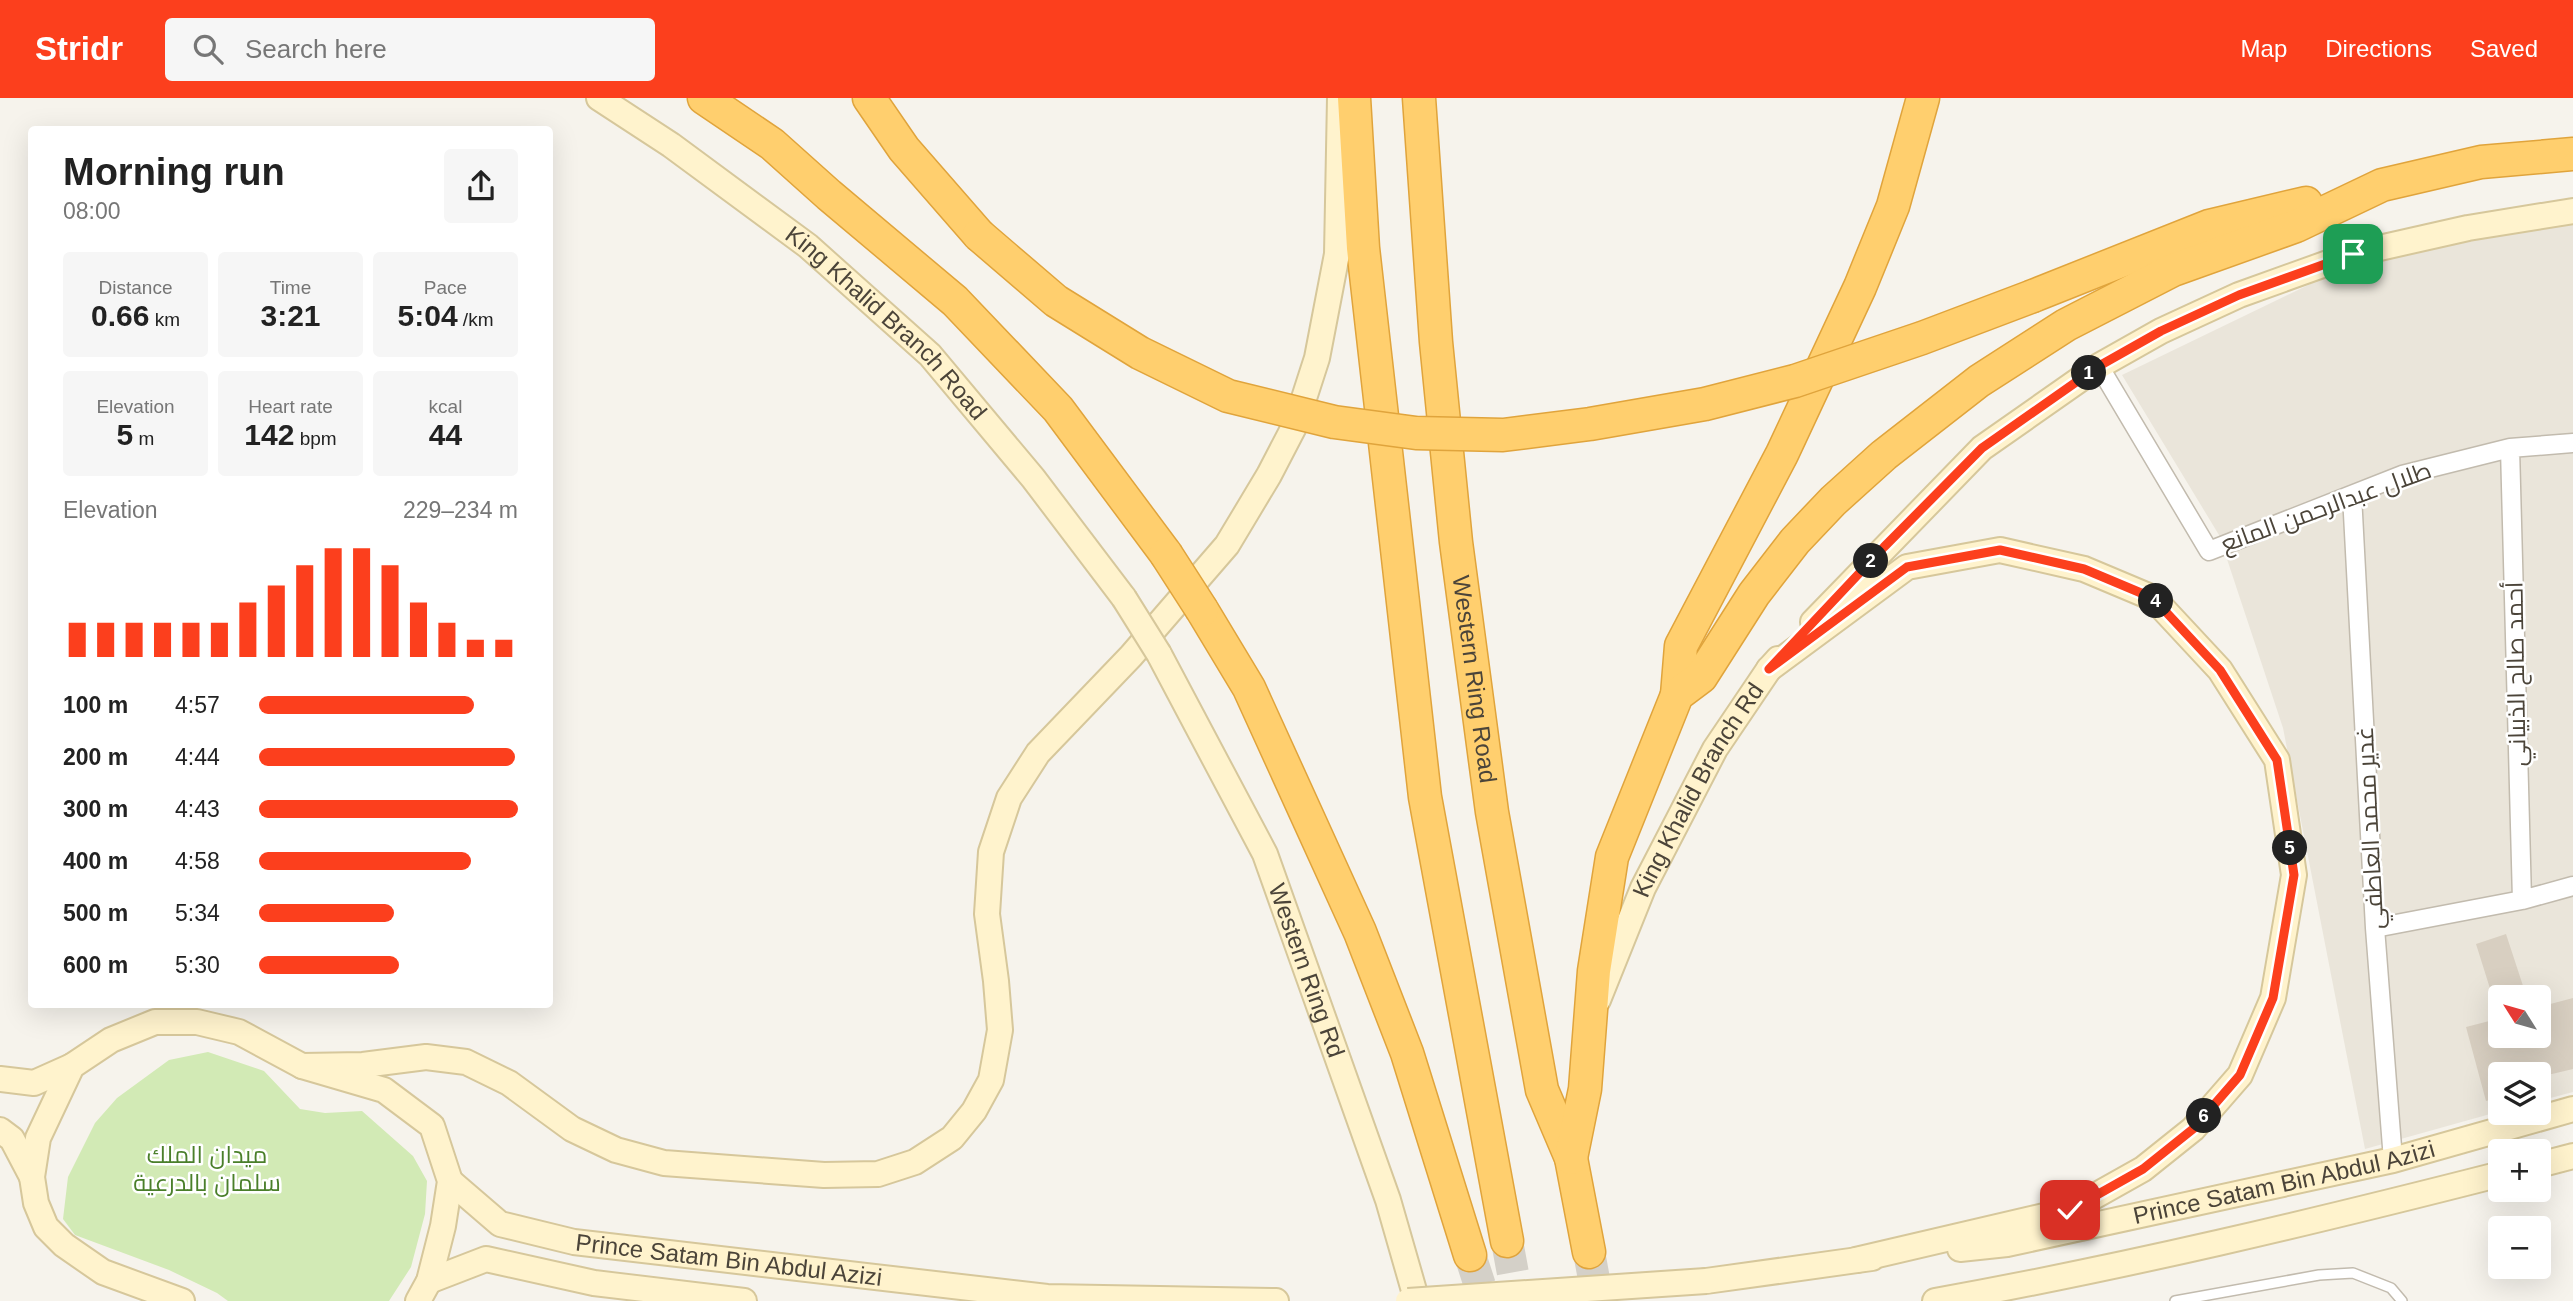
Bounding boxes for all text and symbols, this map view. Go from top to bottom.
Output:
search box [165,18,655,81]
text: Stridr [35,30,123,67]
icon: search [189,30,227,68]
text: Search here [245,34,387,64]
text: Map [2241,35,2287,62]
text: Directions [2325,35,2432,62]
text: Saved [2470,35,2538,62]
button: share [444,149,518,223]
text: Morning run [63,151,285,193]
text: 08:00 [63,198,121,224]
street label: King Khalid Branch Road [781,220,992,425]
pin [2323,224,2383,284]
icon: arrive [2334,235,2372,273]
text: Distance [99,277,172,298]
text: Time [270,277,311,298]
text: Pace [424,277,467,298]
text: 0.66 [91,299,149,332]
text: 3:21 [260,299,321,332]
text: 5:04 [398,299,458,332]
text: km [149,309,180,330]
text: /km [458,309,493,330]
pin: 1 [2072,356,2106,390]
text: 1 [2083,362,2094,383]
text: Elevation [96,396,175,417]
text: Heart rate [248,396,333,417]
text: kcal [429,396,462,417]
text: 5 [117,418,133,451]
text: 142 [244,418,294,451]
text: 44 [429,418,462,451]
text: m [133,428,154,449]
text: bpm [294,428,337,449]
street label: طلال عبدالرحمن المانع [2217,456,2436,560]
text: Elevation [63,497,158,523]
text: 229–234 m [403,497,518,523]
pin: 2 [1854,544,1888,578]
text: 2 [1865,550,1876,571]
street label: Western Ring Road [1448,574,1502,785]
street label: أحمد صالح الذبياني [2498,581,2537,767]
pin: 4 [2138,584,2174,618]
text: 4 [2150,590,2161,611]
street label: King Khalid Branch Rd [1627,678,1769,901]
text: 100 m [63,692,128,718]
text: 4:57 [175,692,220,718]
street label: غدير محمد العاطفي [2351,726,2394,930]
text: 200 m [63,744,128,770]
text: 4:44 [175,744,220,770]
text: 300 m [63,796,128,822]
text: 4:43 [175,796,220,822]
pin: 5 [2272,830,2308,866]
text: 5 [2284,837,2295,858]
text: 400 m [63,848,128,874]
text: 4:58 [175,848,220,874]
street label: Western Ring Rd [1264,880,1350,1061]
text: 500 m [63,900,128,926]
text: 5:34 [175,900,220,926]
text: 600 m [63,952,128,978]
text: 5:30 [175,952,220,978]
north arrow [2488,985,2552,1048]
map controls [2488,985,2551,1279]
button: layers [2488,1062,2551,1125]
pin: 6 [2186,1098,2222,1134]
text: 6 [2198,1105,2209,1126]
street label: Prince Satam Bin Abdul Azizi [2131,1135,2438,1229]
button: + [2488,1139,2551,1202]
park label: ميدان الملك سلمان بالدرعية [133,1141,281,1197]
pin [2040,1180,2100,1240]
icon: check [2051,1191,2089,1229]
button: − [2488,1216,2551,1279]
street label: Prince Satam Bin Abdul Azizi [574,1228,884,1291]

